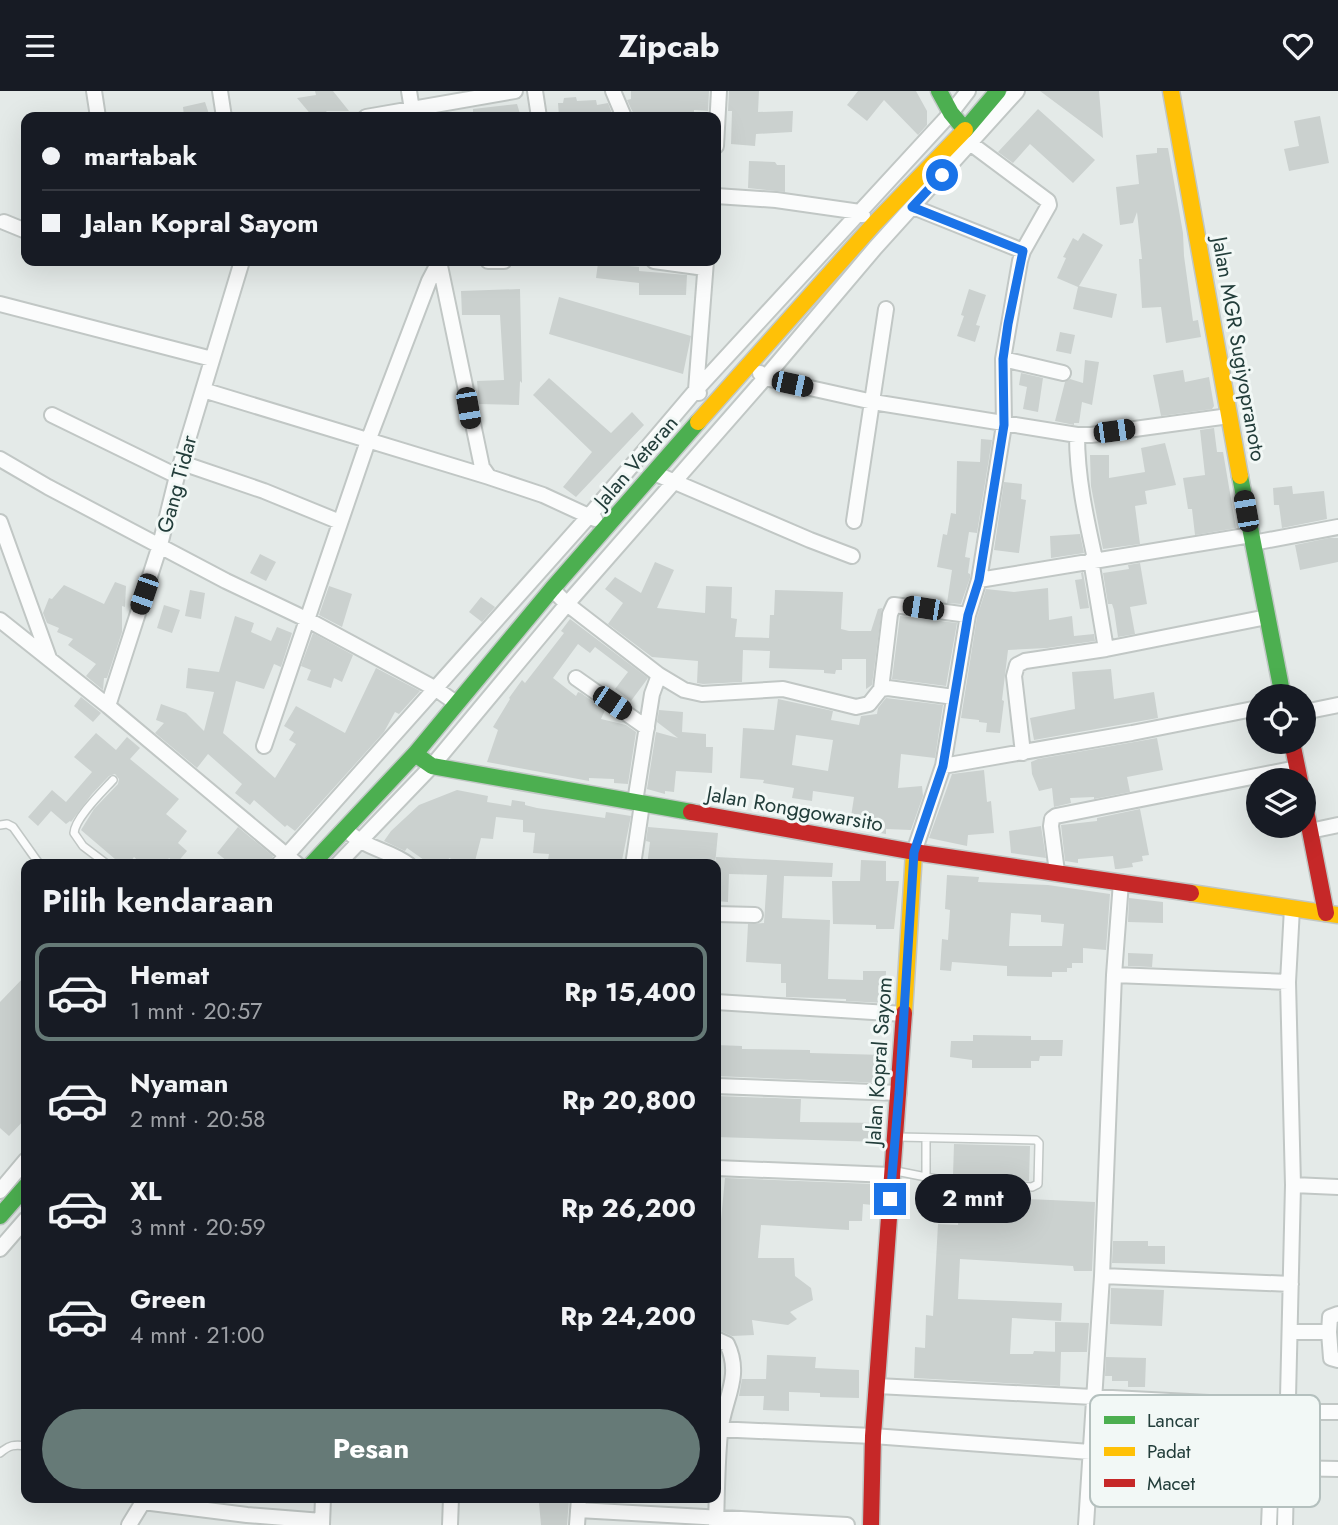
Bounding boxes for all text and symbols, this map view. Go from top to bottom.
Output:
text: Zipcab [618,23,720,69]
icon: menu [21,27,59,65]
icon: heart [1279,27,1317,65]
text: martabak [84,137,197,175]
route start [926,159,958,191]
text: Jalan Kopral Sayom [84,204,319,242]
street label: Jalan MGR Sugiyopranoto [1204,231,1274,464]
car [770,369,815,399]
car [455,385,482,431]
street label: Jalan Veteran [585,409,685,517]
car [1092,418,1137,444]
street label: Gang Tidar [150,431,205,536]
car [1233,488,1260,534]
car [128,571,161,617]
car [901,594,946,622]
car [589,683,636,723]
map controls [1246,684,1316,838]
button: locate [1246,684,1316,754]
button: layers [1246,768,1316,838]
street label: Jalan Ronggowarsito [701,778,886,839]
text: Pilih kendaraan [42,878,274,924]
text: Hemat [130,956,209,994]
icon: car [46,961,109,1024]
text: Rp 15,400 [564,973,696,1011]
street label: Jalan Kopral Sayom [858,976,900,1149]
text: 1 mnt · 20:57 [130,994,262,1028]
text: Nyaman [130,1064,229,1102]
icon: car [46,1069,109,1132]
text: Rp 20,800 [562,1081,696,1119]
text: 2 mnt · 20:58 [130,1102,266,1136]
text: XL [130,1172,162,1210]
callout: 2 mnt [914,1175,1030,1223]
icon: car [46,1177,109,1240]
text: 2 mnt [942,1181,1004,1215]
route end [874,1183,906,1215]
text: Rp 26,200 [561,1189,696,1227]
text: 3 mnt · 20:59 [130,1210,266,1244]
text: Green [130,1280,206,1318]
icon: car [46,1285,109,1348]
text: Rp 24,200 [560,1297,696,1335]
text: 4 mnt · 21:00 [130,1318,264,1352]
legend [1090,1395,1320,1507]
text: Lancar [1147,1407,1200,1434]
button: Pesan [42,1409,700,1489]
text: Padat [1147,1438,1191,1465]
text: Macet [1147,1470,1195,1497]

